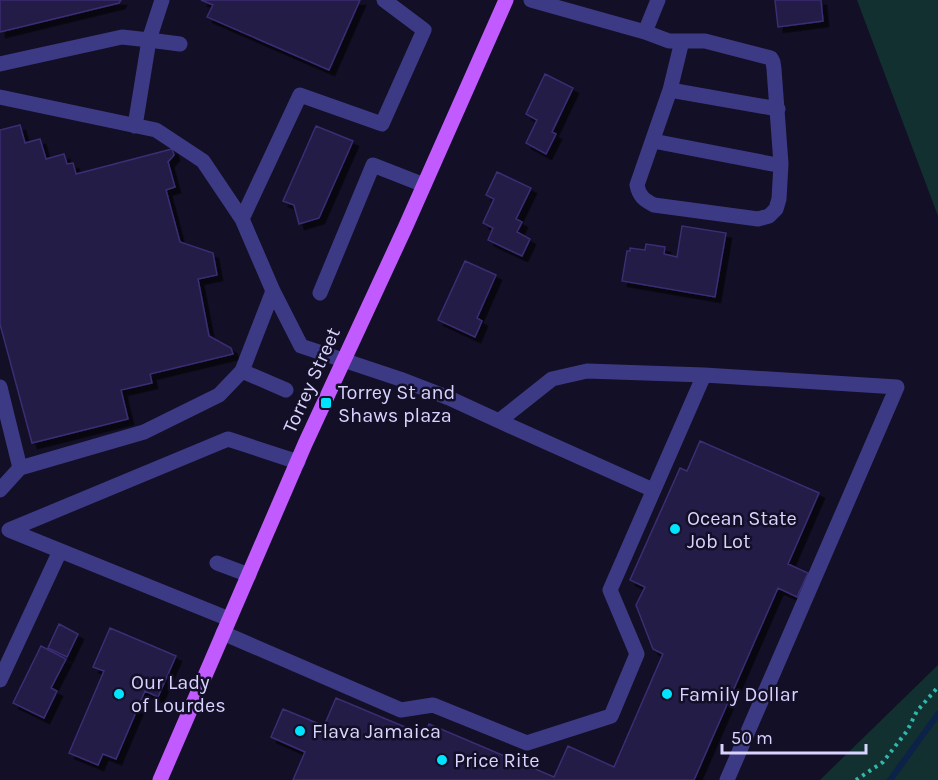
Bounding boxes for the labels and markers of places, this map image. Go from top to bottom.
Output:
place label: Torrey St and Shaws plaza [338,381,455,427]
marker: Torrey St and Shaws plaza [319,396,333,410]
place label: Ocean State Job Lot [687,507,797,553]
marker: Ocean State Job Lot [668,522,682,536]
place label: Our Lady of Lourdes [131,671,226,717]
place label: Family Dollar [679,683,799,706]
marker: Our Lady of Lourdes [112,687,126,701]
marker: Family Dollar [660,687,674,701]
place label: Flava Jamaica [312,720,441,743]
marker: Flava Jamaica [293,724,307,738]
place label: Price Rite [454,749,540,772]
marker: Price Rite [435,753,449,767]

